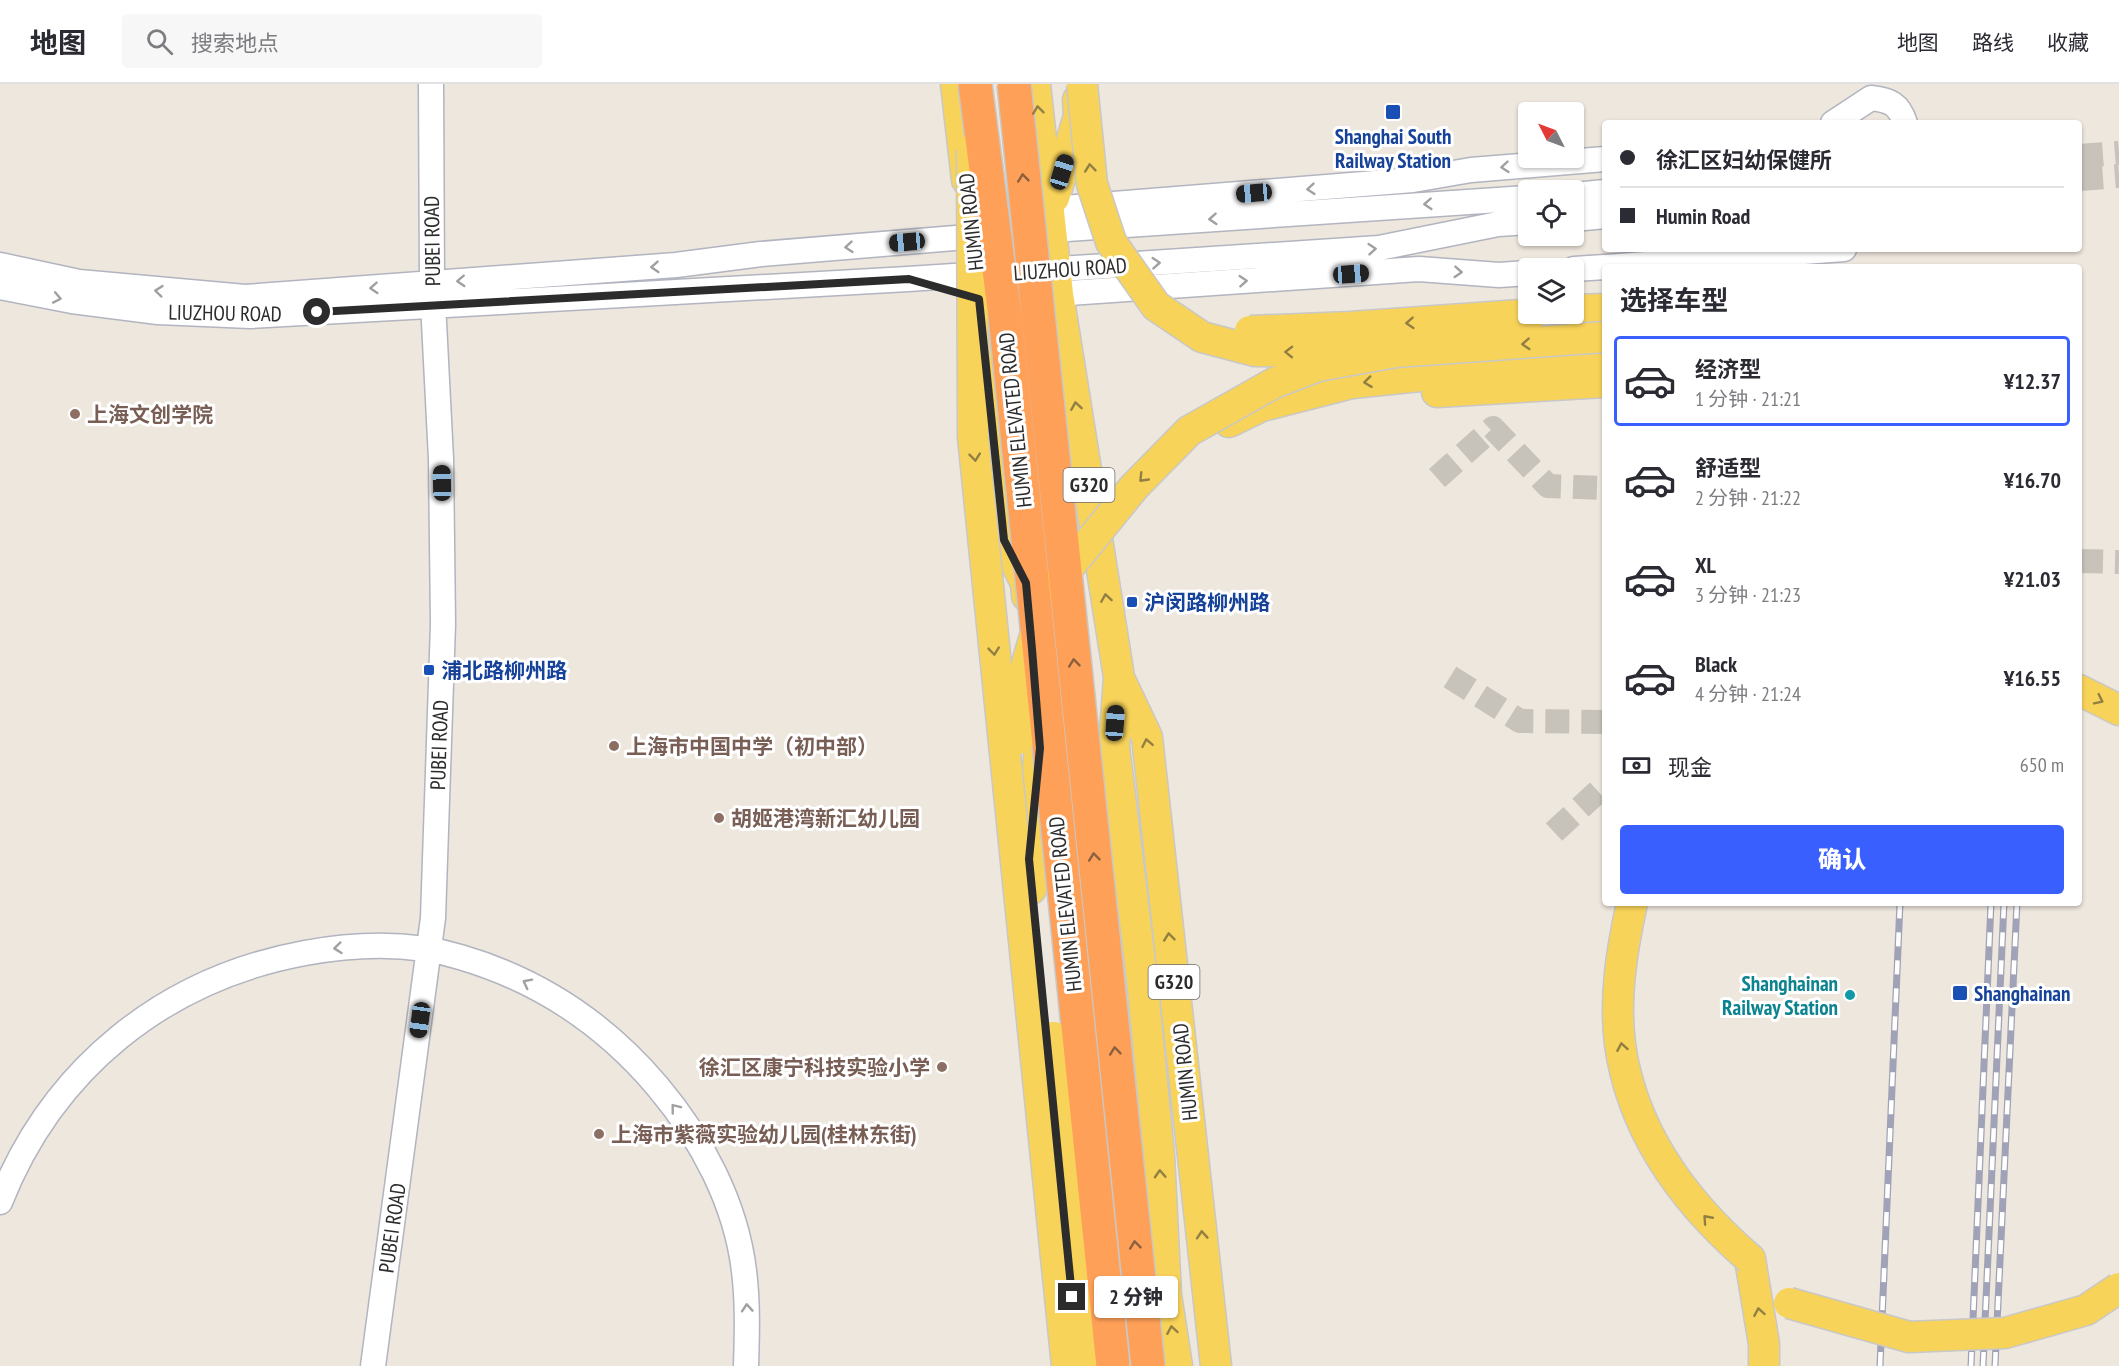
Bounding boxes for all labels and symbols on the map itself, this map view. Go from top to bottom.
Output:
north arrow [1518,102,1584,168]
marker: Shanghai South Railway Station [1384,103,1402,121]
one-way arrow [1032,105,1045,115]
place label: Shanghai South Railway Station [1335,123,1451,174]
car [1048,152,1076,192]
one-way arrow [1500,160,1509,173]
one-way arrow [1085,163,1097,172]
street label: HUMIN ROAD [952,172,990,272]
one-way arrow [1017,173,1030,182]
car [1235,182,1273,204]
one-way arrow [1307,182,1316,195]
street label: PUBEI ROAD [418,196,446,286]
one-way arrow [1424,198,1433,211]
one-way arrow [1208,212,1217,225]
car [888,231,926,253]
one-way arrow [844,240,854,253]
one-way arrow [1367,243,1376,256]
street label: LIUZHOU ROAD [1012,252,1128,286]
one-way arrow [1152,257,1161,270]
one-way arrow [651,260,660,273]
car [1332,264,1370,284]
one-way arrow [1454,265,1463,278]
one-way arrow [456,275,465,288]
one-way arrow [1238,275,1247,288]
one-way arrow [370,281,379,294]
one-way arrow [154,285,163,298]
one-way arrow [52,291,62,304]
route start [303,298,330,325]
street label: LIUZHOU ROAD [168,299,282,327]
one-way arrow [1406,316,1415,329]
street label: HUMIN ELEVATED ROAD [992,331,1038,509]
one-way arrow [1521,337,1530,350]
one-way arrow [1285,346,1294,358]
one-way arrow [1364,375,1373,387]
place label: 上海文创学院 [87,401,213,428]
one-way arrow [1070,401,1083,411]
marker: 上海文创学院 [68,407,82,421]
one-way arrow [968,453,981,462]
car [433,465,451,501]
road number: G320 [1064,468,1114,502]
one-way arrow [1140,470,1151,481]
place label: 沪闵路柳州路 [1144,589,1270,616]
one-way arrow [1101,594,1113,603]
marker: 沪闵路柳州路 [1125,595,1139,609]
one-way arrow [988,647,1000,656]
place label: 浦北路柳州路 [441,657,567,684]
one-way arrow [1068,659,1081,668]
marker: 浦北路柳州路 [422,663,436,677]
one-way arrow [2093,692,2104,704]
street label: PUBEI ROAD [424,699,454,791]
car [1105,704,1125,742]
place label: 上海市中国中学（初中部） [626,733,878,760]
one-way arrow [1141,738,1154,748]
marker: 上海市中国中学（初中部） [607,739,621,753]
place label: 胡姬港湾新汇幼儿园 [731,805,920,832]
marker: 胡姬港湾新汇幼儿园 [712,811,726,825]
street label: HUMIN ELEVATED ROAD [1042,815,1088,993]
one-way arrow [1088,853,1101,862]
one-way arrow [1163,932,1176,941]
one-way arrow [334,941,343,954]
road number: G320 [1148,965,1200,999]
place label: Shanghainan Railway Station [1722,970,1838,1021]
one-way arrow [523,979,534,990]
place label: Shanghainan [1974,980,2070,1007]
marker: Shanghainan [1951,984,1969,1002]
marker: Shanghainan Railway Station [1843,988,1857,1002]
car [409,1001,431,1039]
street label: HUMIN ROAD [1166,1022,1204,1122]
one-way arrow [1616,1042,1629,1052]
one-way arrow [1109,1047,1121,1056]
place label: 徐汇区康宁科技实验小学 [699,1054,930,1081]
marker: 徐汇区康宁科技实验小学 [935,1060,949,1074]
one-way arrow [671,1103,682,1114]
place label: 上海市紫薇实验幼儿园(桂林东街) [611,1121,917,1148]
marker: 上海市紫薇实验幼儿园(桂林东街) [592,1127,606,1141]
one-way arrow [1154,1169,1167,1178]
street label: PUBEI ROAD [372,1181,412,1275]
one-way arrow [1703,1216,1714,1226]
one-way arrow [1196,1230,1209,1239]
one-way arrow [1129,1241,1142,1250]
callout: 2 分钟 [1093,1276,1177,1318]
route end [1058,1283,1085,1310]
one-way arrow [740,1303,753,1312]
one-way arrow [1753,1308,1765,1317]
one-way arrow [1166,1326,1179,1336]

